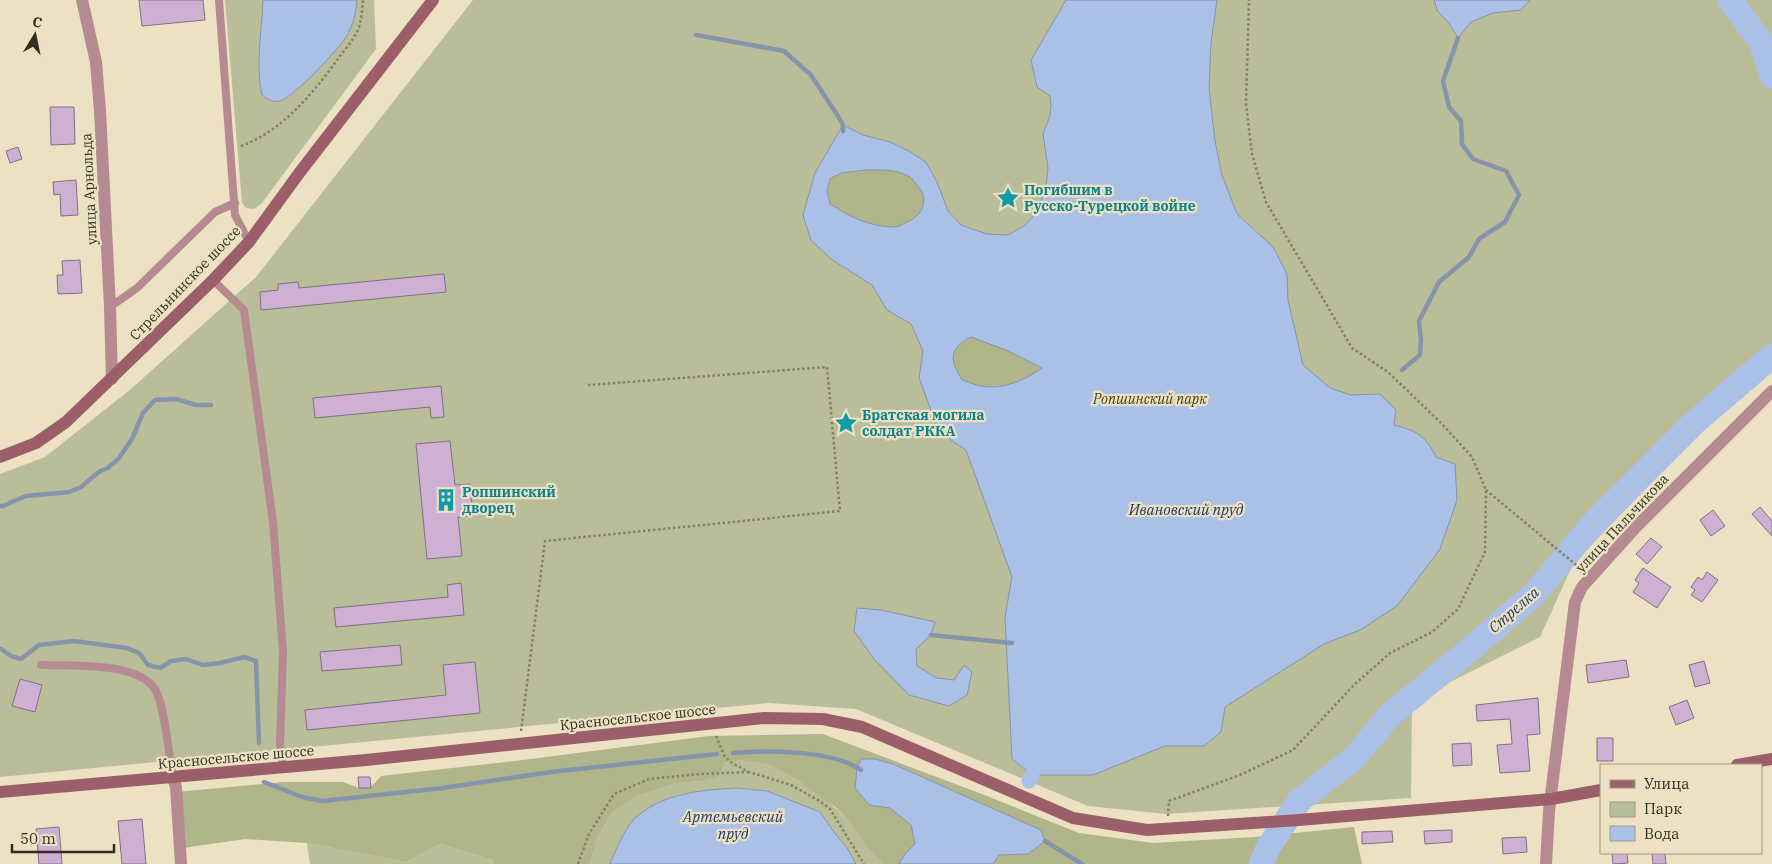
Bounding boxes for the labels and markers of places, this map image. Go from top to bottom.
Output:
place label: Погибшим в Русско-Турецкой войне [1024,181,1196,215]
place icon: Погибшим в Русско-Турецкой войне [995,185,1021,211]
place label: Братская могила солдат РККА [862,406,984,440]
place icon: Братская могила солдат РККА [833,410,859,436]
place label: Ропшинский дворец [462,483,556,517]
building icon: Ропшинский дворец [433,487,459,513]

